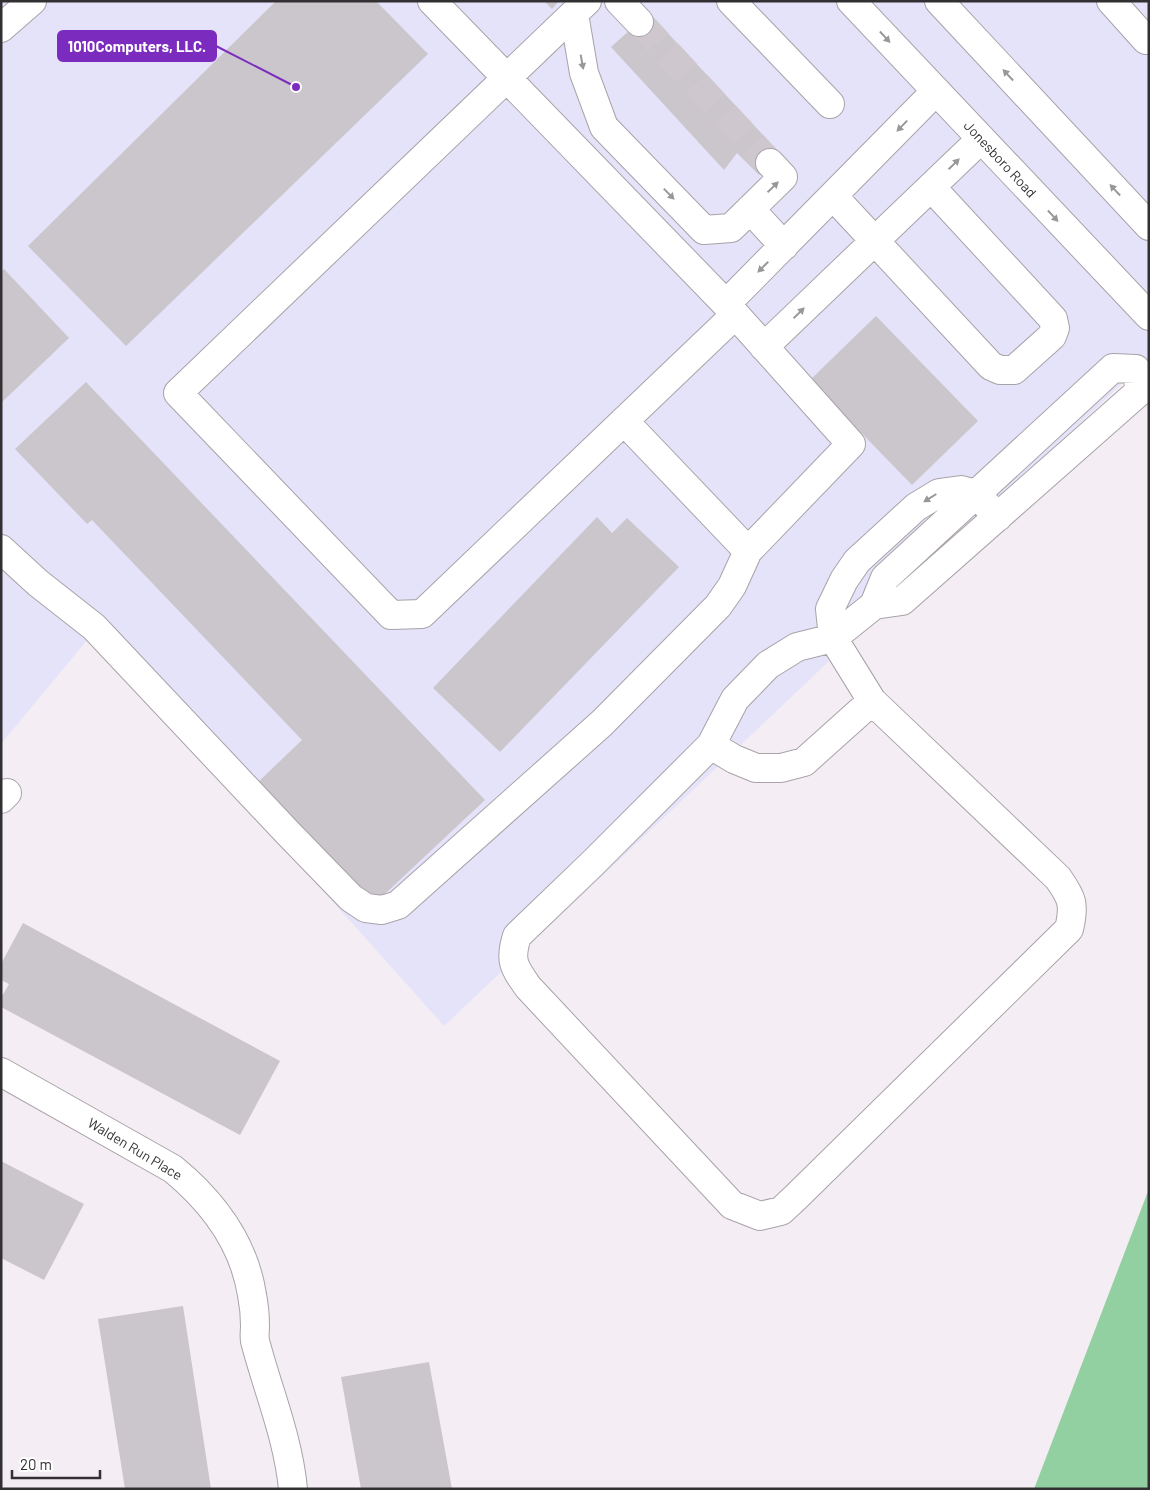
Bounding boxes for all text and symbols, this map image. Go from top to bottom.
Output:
one-way arrow [879,30,891,42]
callout: 1010Computers, LLC. [58,31,216,61]
text: 1010Computers, LLC. [68,37,206,55]
one-way arrow [579,55,587,71]
one-way arrow [1002,70,1014,82]
street label: Jonesboro Road [960,117,1040,201]
one-way arrow [896,120,908,132]
one-way arrow [948,158,960,170]
one-way arrow [767,181,779,193]
one-way arrow [1110,184,1121,196]
one-way arrow [663,188,675,200]
one-way arrow [1047,209,1059,221]
one-way arrow [758,261,770,273]
one-way arrow [793,307,805,319]
one-way arrow [923,494,936,503]
street label: Walden Run Place [85,1114,186,1183]
scale bar [12,1448,100,1480]
text: 20 m [20,1455,52,1473]

